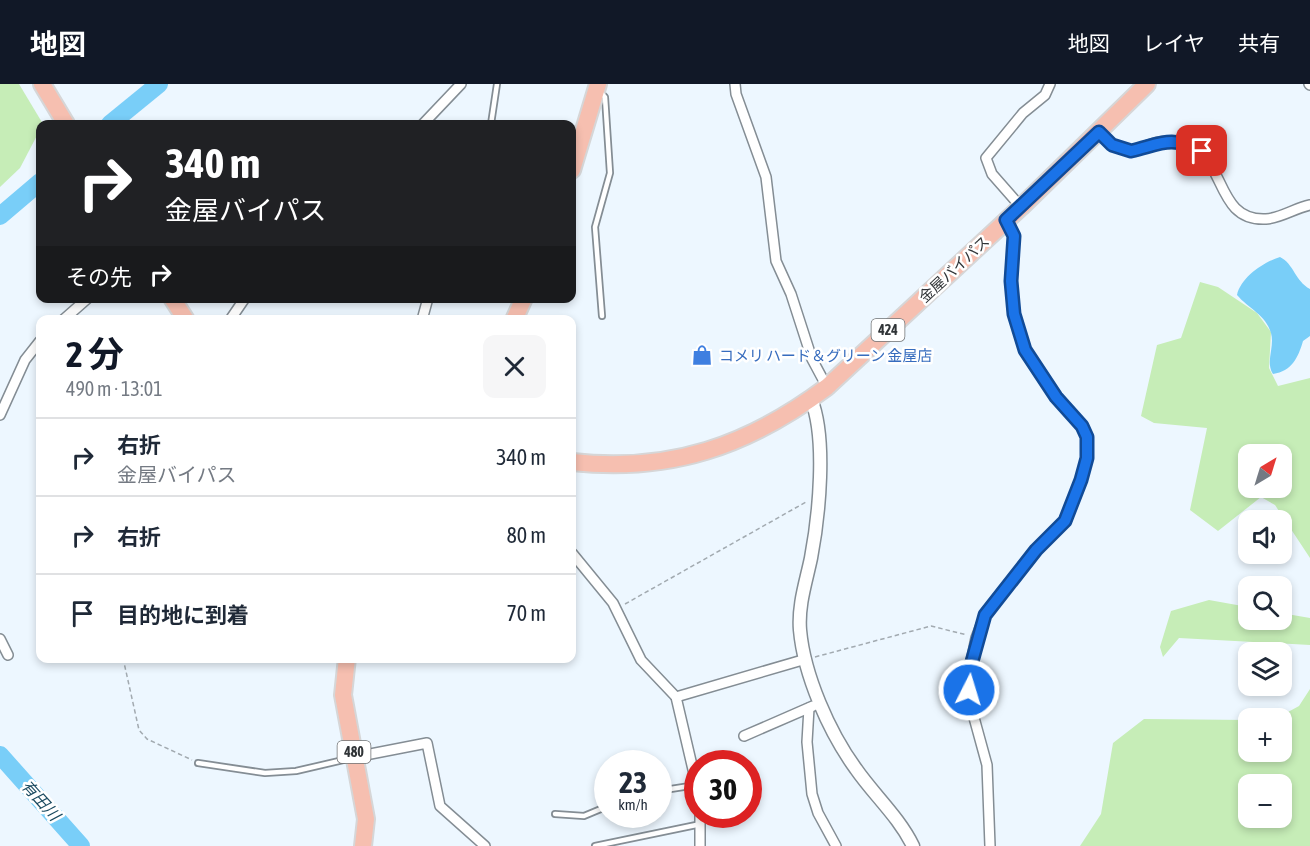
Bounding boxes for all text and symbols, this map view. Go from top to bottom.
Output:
text: 地図 [30,28,86,60]
text: 地図 [1068,31,1110,55]
text: レイヤ [1143,31,1205,55]
text: 共有 [1238,31,1280,55]
pin [1176,125,1227,176]
icon: arrive [1185,134,1218,167]
text: 340 m [165,139,260,187]
icon: right [66,144,144,222]
text: 金屋バイパス [165,195,326,226]
street label: 金屋バイパス [915,232,993,306]
icon: right [144,258,177,291]
text: その先 [66,264,132,290]
road number: 424 [872,319,904,341]
text: 2 分 [66,333,124,375]
button: close [483,335,546,398]
shop icon: コメリ ハード＆グリーン 金屋店 [690,343,714,367]
place label: コメリ ハード＆グリーン 金屋店 [719,347,932,364]
text: 490 m · 13:01 [66,377,163,400]
text: 右折 [117,432,161,458]
icon: right [66,441,99,474]
text: 340 m [496,444,546,470]
north arrow [1238,444,1292,498]
map controls [1238,444,1292,828]
text: 金屋バイパス [117,463,237,486]
button: sound [1238,510,1292,564]
icon: right [66,519,99,552]
text: 80 m [506,522,546,548]
text: 右折 [117,524,161,550]
button: search [1238,576,1292,630]
icon: arrive [66,597,99,630]
text: 70 m [506,600,546,626]
text: 目的地に到着 [117,602,249,628]
button: layers [1238,642,1292,696]
position arrow [937,658,1001,722]
button: + [1238,708,1292,762]
road number: 480 [338,741,370,763]
speed limit sign: 30 [684,750,762,828]
text: 23 [619,765,647,799]
button: − [1238,774,1292,828]
water label: 有田川 [18,776,65,825]
text: km/h [618,796,648,813]

